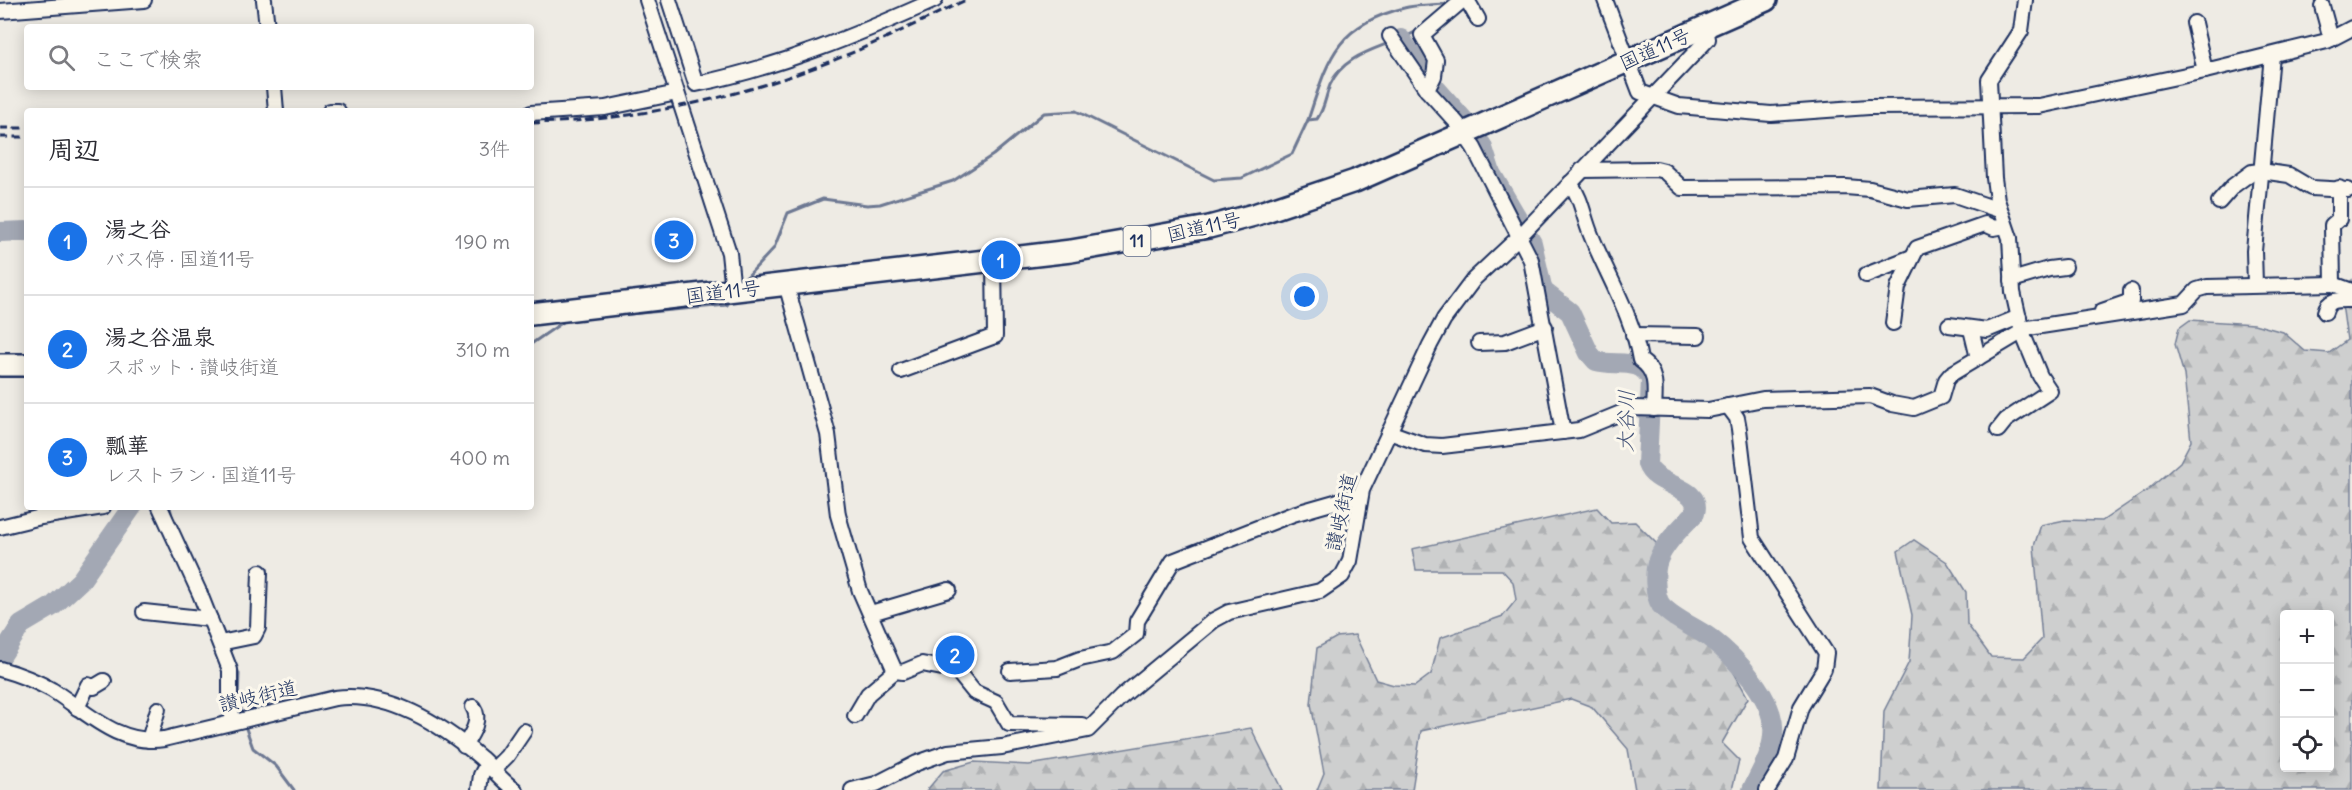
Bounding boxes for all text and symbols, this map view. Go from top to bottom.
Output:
street label: 国道11号 [1615,22,1695,75]
search box [24,24,534,90]
icon: search [45,41,78,74]
text: ここで検索 [93,45,203,73]
text: 周辺 [48,133,100,166]
text: 3件 [479,136,510,161]
street label: 国道11号 [1164,206,1244,247]
text: 湯之谷 [105,215,171,243]
pin: 3 [654,218,694,262]
road number: 11 [1124,226,1150,256]
text: 1 [64,229,71,254]
text: 190 m [455,229,510,254]
pin: 1 [982,238,1020,282]
text: バス停 · 国道11号 [105,246,255,271]
street label: 国道11号 [684,274,762,309]
your location [1290,282,1319,311]
text: 湯之谷温泉 [105,323,215,351]
text: 2 [62,337,73,362]
text: 310 m [455,337,510,362]
text: スポット · 讃岐街道 [105,354,279,379]
water label: 大谷川 [1611,389,1640,453]
text: 瓢華 [105,431,149,459]
text: 3 [62,445,73,470]
text: 400 m [450,445,510,470]
text: レストラン · 国道11号 [105,462,296,487]
street label: 讃岐街道 [1319,470,1362,554]
map controls [2280,610,2334,772]
button: + [2280,610,2334,664]
pin: 2 [936,632,974,678]
button: − [2280,664,2334,718]
street label: 讃岐街道 [216,674,300,717]
button: locate [2280,718,2334,772]

